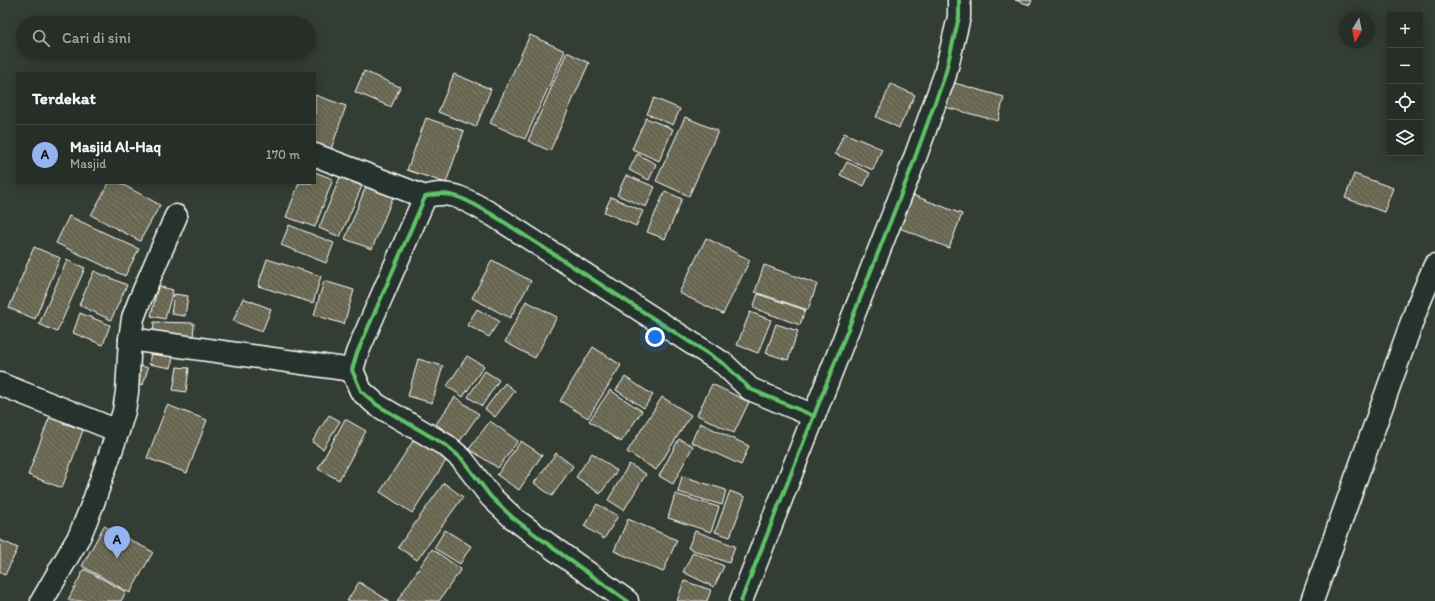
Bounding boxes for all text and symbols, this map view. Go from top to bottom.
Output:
north arrow [1339,12,1375,48]
map controls [1387,12,1423,156]
button: + [1387,12,1423,48]
search box [16,16,316,60]
icon: search [30,27,52,49]
text: Cari di sini [62,29,131,47]
button: − [1387,48,1423,84]
button: locate [1387,84,1423,120]
text: Terdekat [32,88,96,108]
button: layers [1387,120,1423,156]
text: Masjid Al-Haq [70,138,161,156]
text: A [41,147,49,162]
text: 170 m [266,147,300,162]
text: Masjid [70,156,106,171]
your location [645,327,665,347]
pin: A [104,526,130,559]

